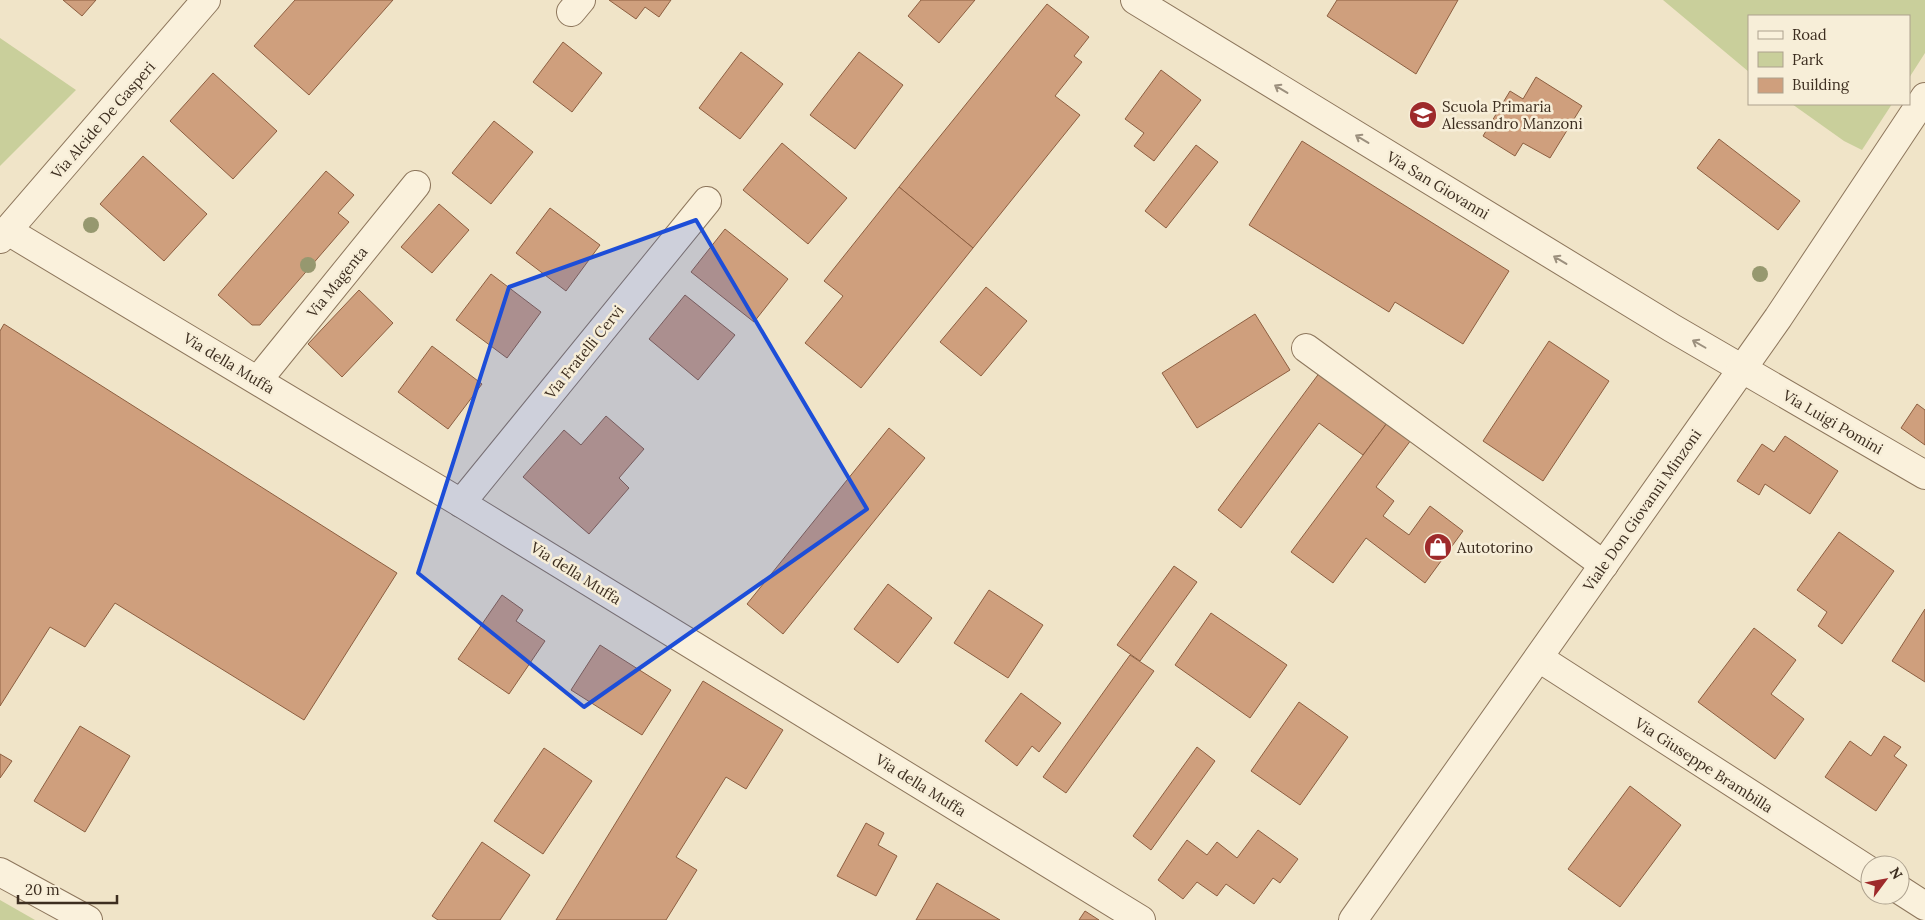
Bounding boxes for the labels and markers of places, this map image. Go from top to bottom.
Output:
place label: Scuola Primaria Alessandro Manzoni [1441,97,1583,133]
school or university icon: Scuola Primaria Alessandro Manzoni [1408,100,1438,130]
shop icon: Autotorino [1423,532,1453,562]
place label: Autotorino [1456,538,1533,557]

